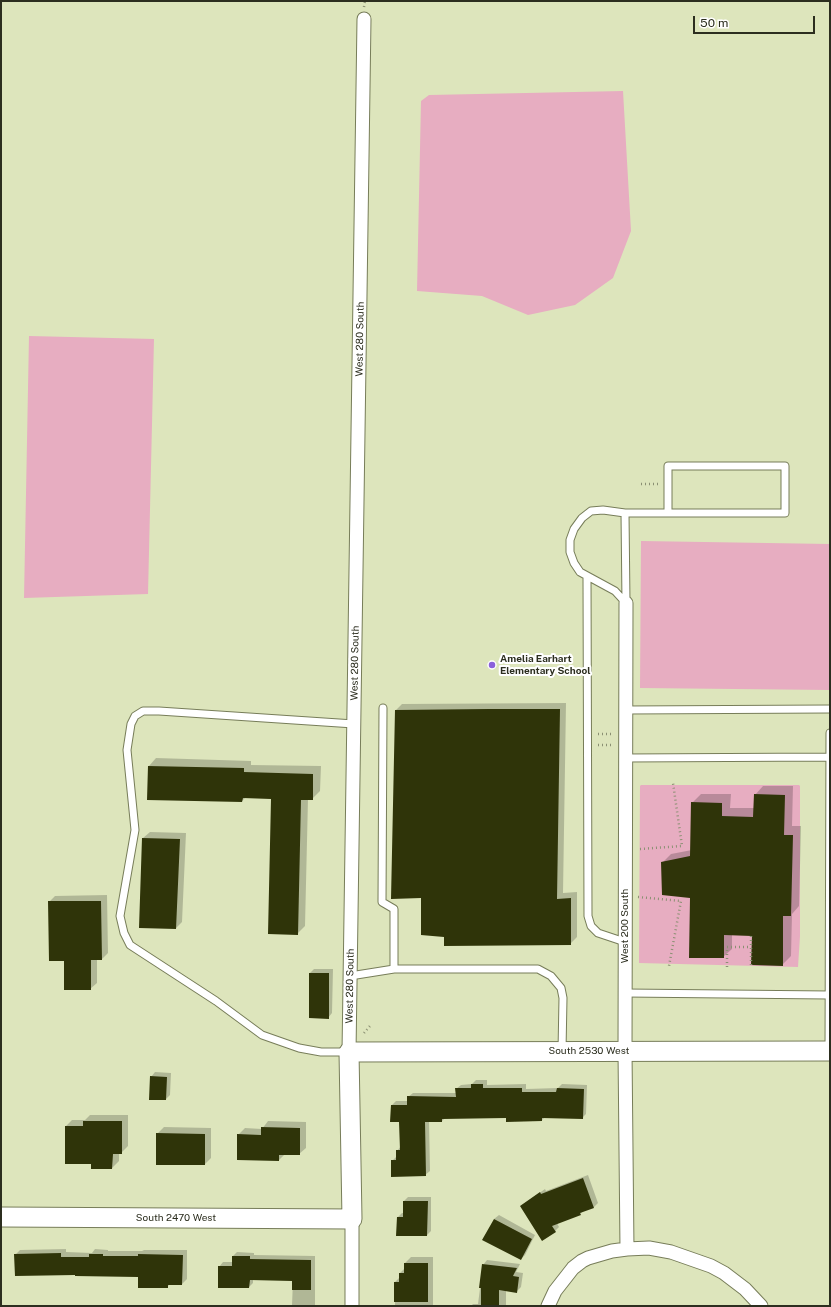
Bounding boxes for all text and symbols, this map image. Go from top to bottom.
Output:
scale bar [695,8,817,34]
text: 50 m [700,16,728,30]
street label: West 280 South [353,302,367,376]
street label: West 280 South [348,626,362,700]
place label: Amelia Earhart Elementary School [500,653,590,676]
marker: Amelia Earhart Elementary School [487,660,497,670]
street label: West 200 South [619,889,631,963]
street label: West 280 South [343,949,357,1023]
street label: South 2530 West [549,1045,629,1057]
street label: South 2470 West [136,1212,216,1224]

